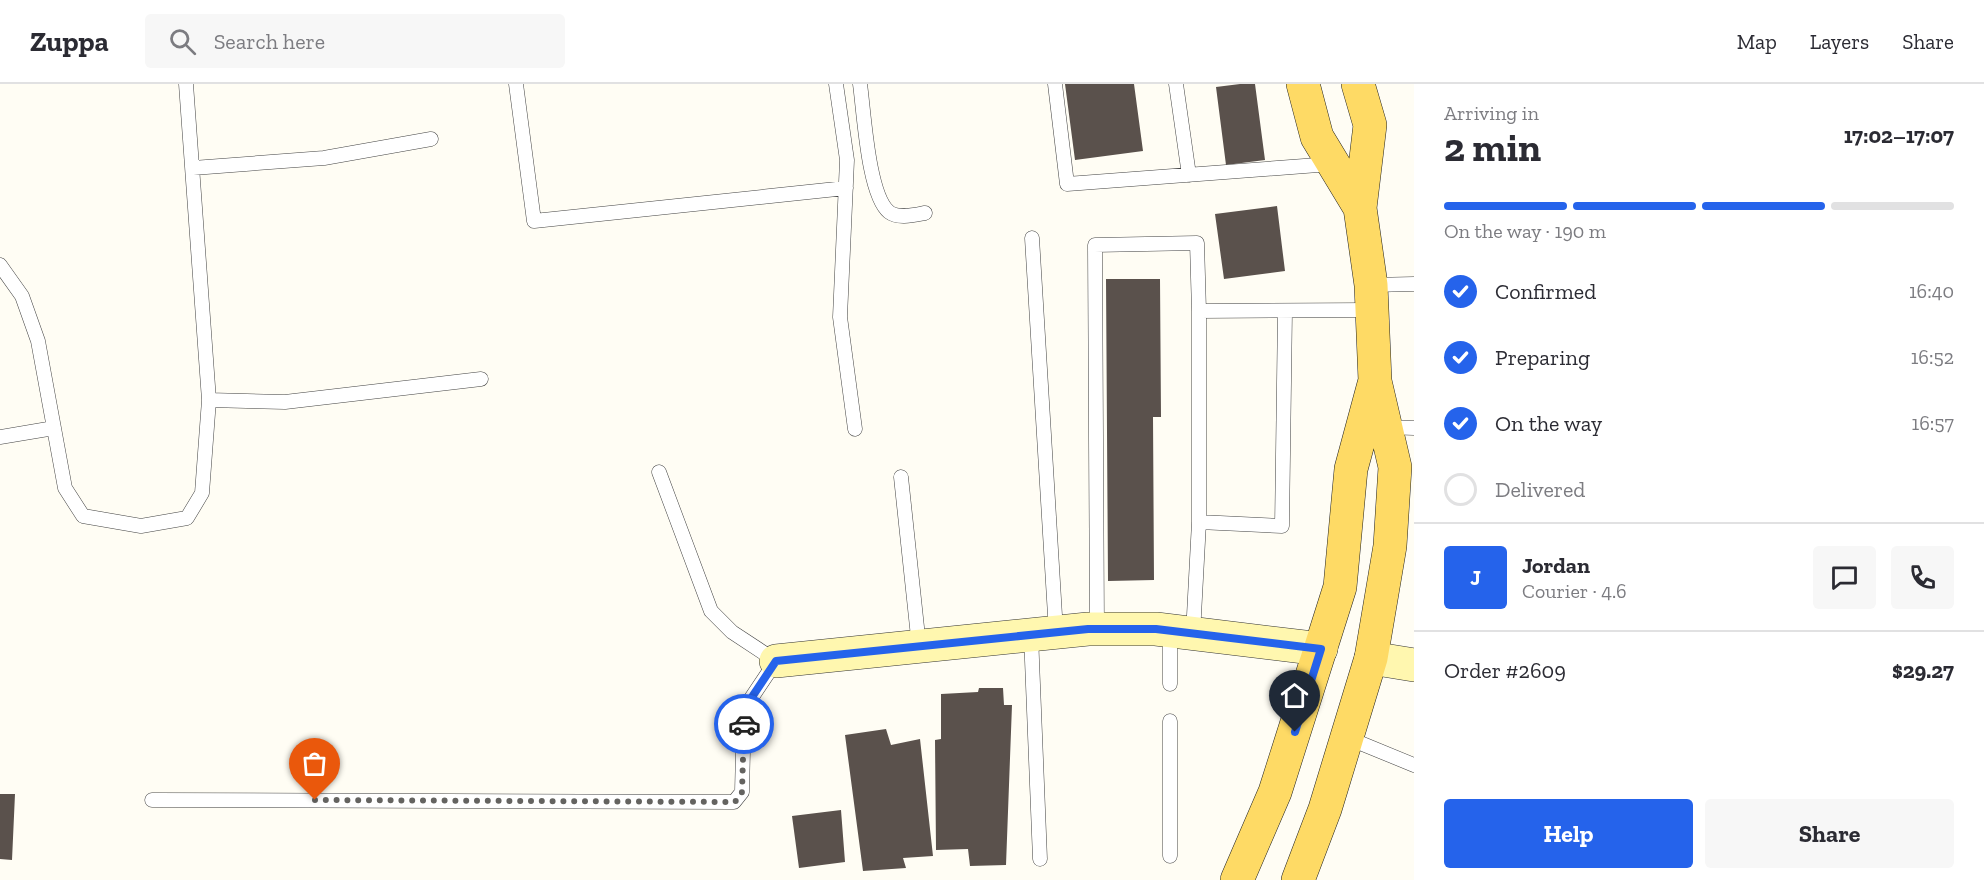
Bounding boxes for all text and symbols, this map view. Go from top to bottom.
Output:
search box [145,14,565,68]
text: Zuppa [30,25,109,58]
icon: search [166,25,199,58]
text: Search here [214,28,325,55]
text: Map [1737,29,1777,54]
text: Layers [1810,29,1869,54]
text: Share [1902,29,1954,54]
text: Arriving in [1444,101,1539,125]
text: 17:02–17:07 [1844,122,1954,149]
text: 2 min [1444,124,1541,171]
text: On the way · 190 m [1444,219,1606,243]
icon: check [1444,275,1477,308]
text: Confirmed [1495,278,1596,305]
text: 16:40 [1909,279,1954,303]
icon: check [1444,341,1477,374]
text: Preparing [1495,344,1590,371]
text: 16:52 [1911,345,1954,369]
icon: check [1444,407,1477,440]
text: On the way [1495,410,1602,437]
text: 16:57 [1912,411,1954,435]
text: Delivered [1495,476,1585,503]
button: chat [1813,546,1876,609]
button: phone [1891,546,1954,609]
text: Jordan [1522,552,1590,579]
text: J [1470,564,1481,591]
text: Courier · 4.6 [1522,579,1627,603]
text: Order #2609 [1444,657,1566,684]
text: $29.27 [1892,657,1954,684]
pin [1269,670,1320,732]
icon: home [1278,679,1311,712]
courier [714,694,774,754]
icon: car [728,708,761,741]
pin [289,738,340,800]
icon: bag [298,747,331,780]
button: Help [1444,799,1693,868]
button: Share [1705,799,1954,868]

